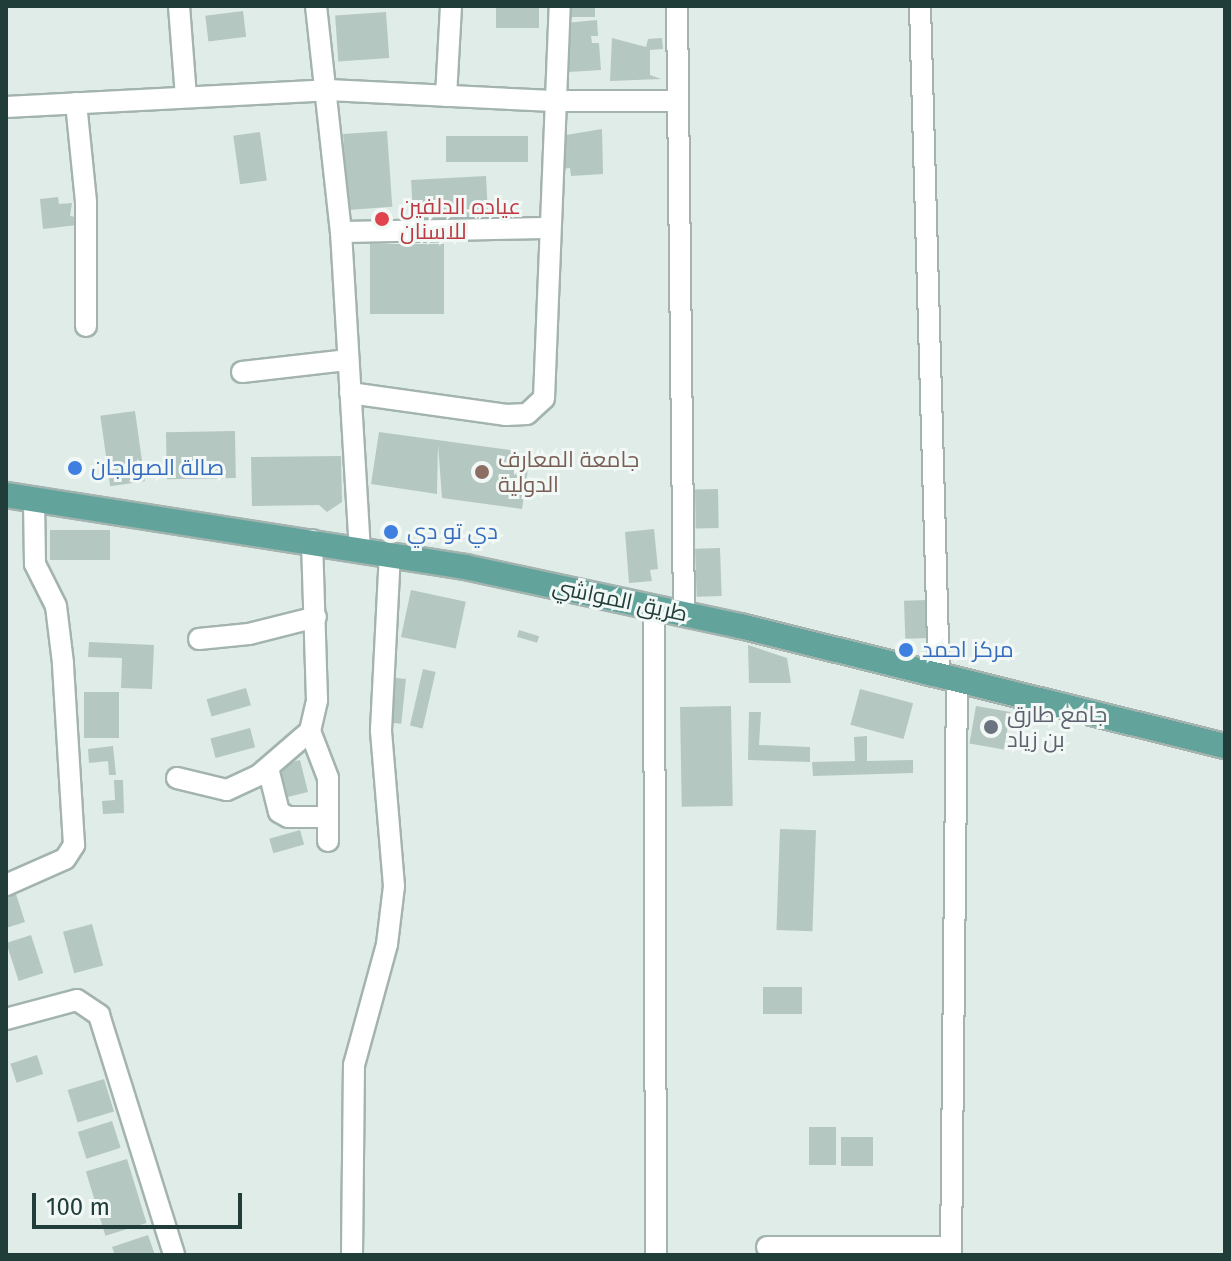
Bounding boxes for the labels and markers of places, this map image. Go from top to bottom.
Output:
place label: عياده الدلفين للاسنان [400,193,521,244]
marker: عياده الدلفين للاسنان [371,208,393,230]
place label: جامعة المعارف الدولية [498,446,639,498]
place label: صالة الصولجان [91,455,224,481]
marker: صالة الصولجان [66,459,84,477]
marker: جامعة المعارف الدولية [473,463,491,481]
place label: دي تو دي [407,519,498,545]
marker: دي تو دي [382,523,400,541]
place label: مركز احمد [922,637,1014,663]
marker: مركز احمد [897,641,915,659]
place label: جامع طارق بن زياد [1007,701,1107,752]
marker: جامع طارق بن زياد [982,718,1000,736]

